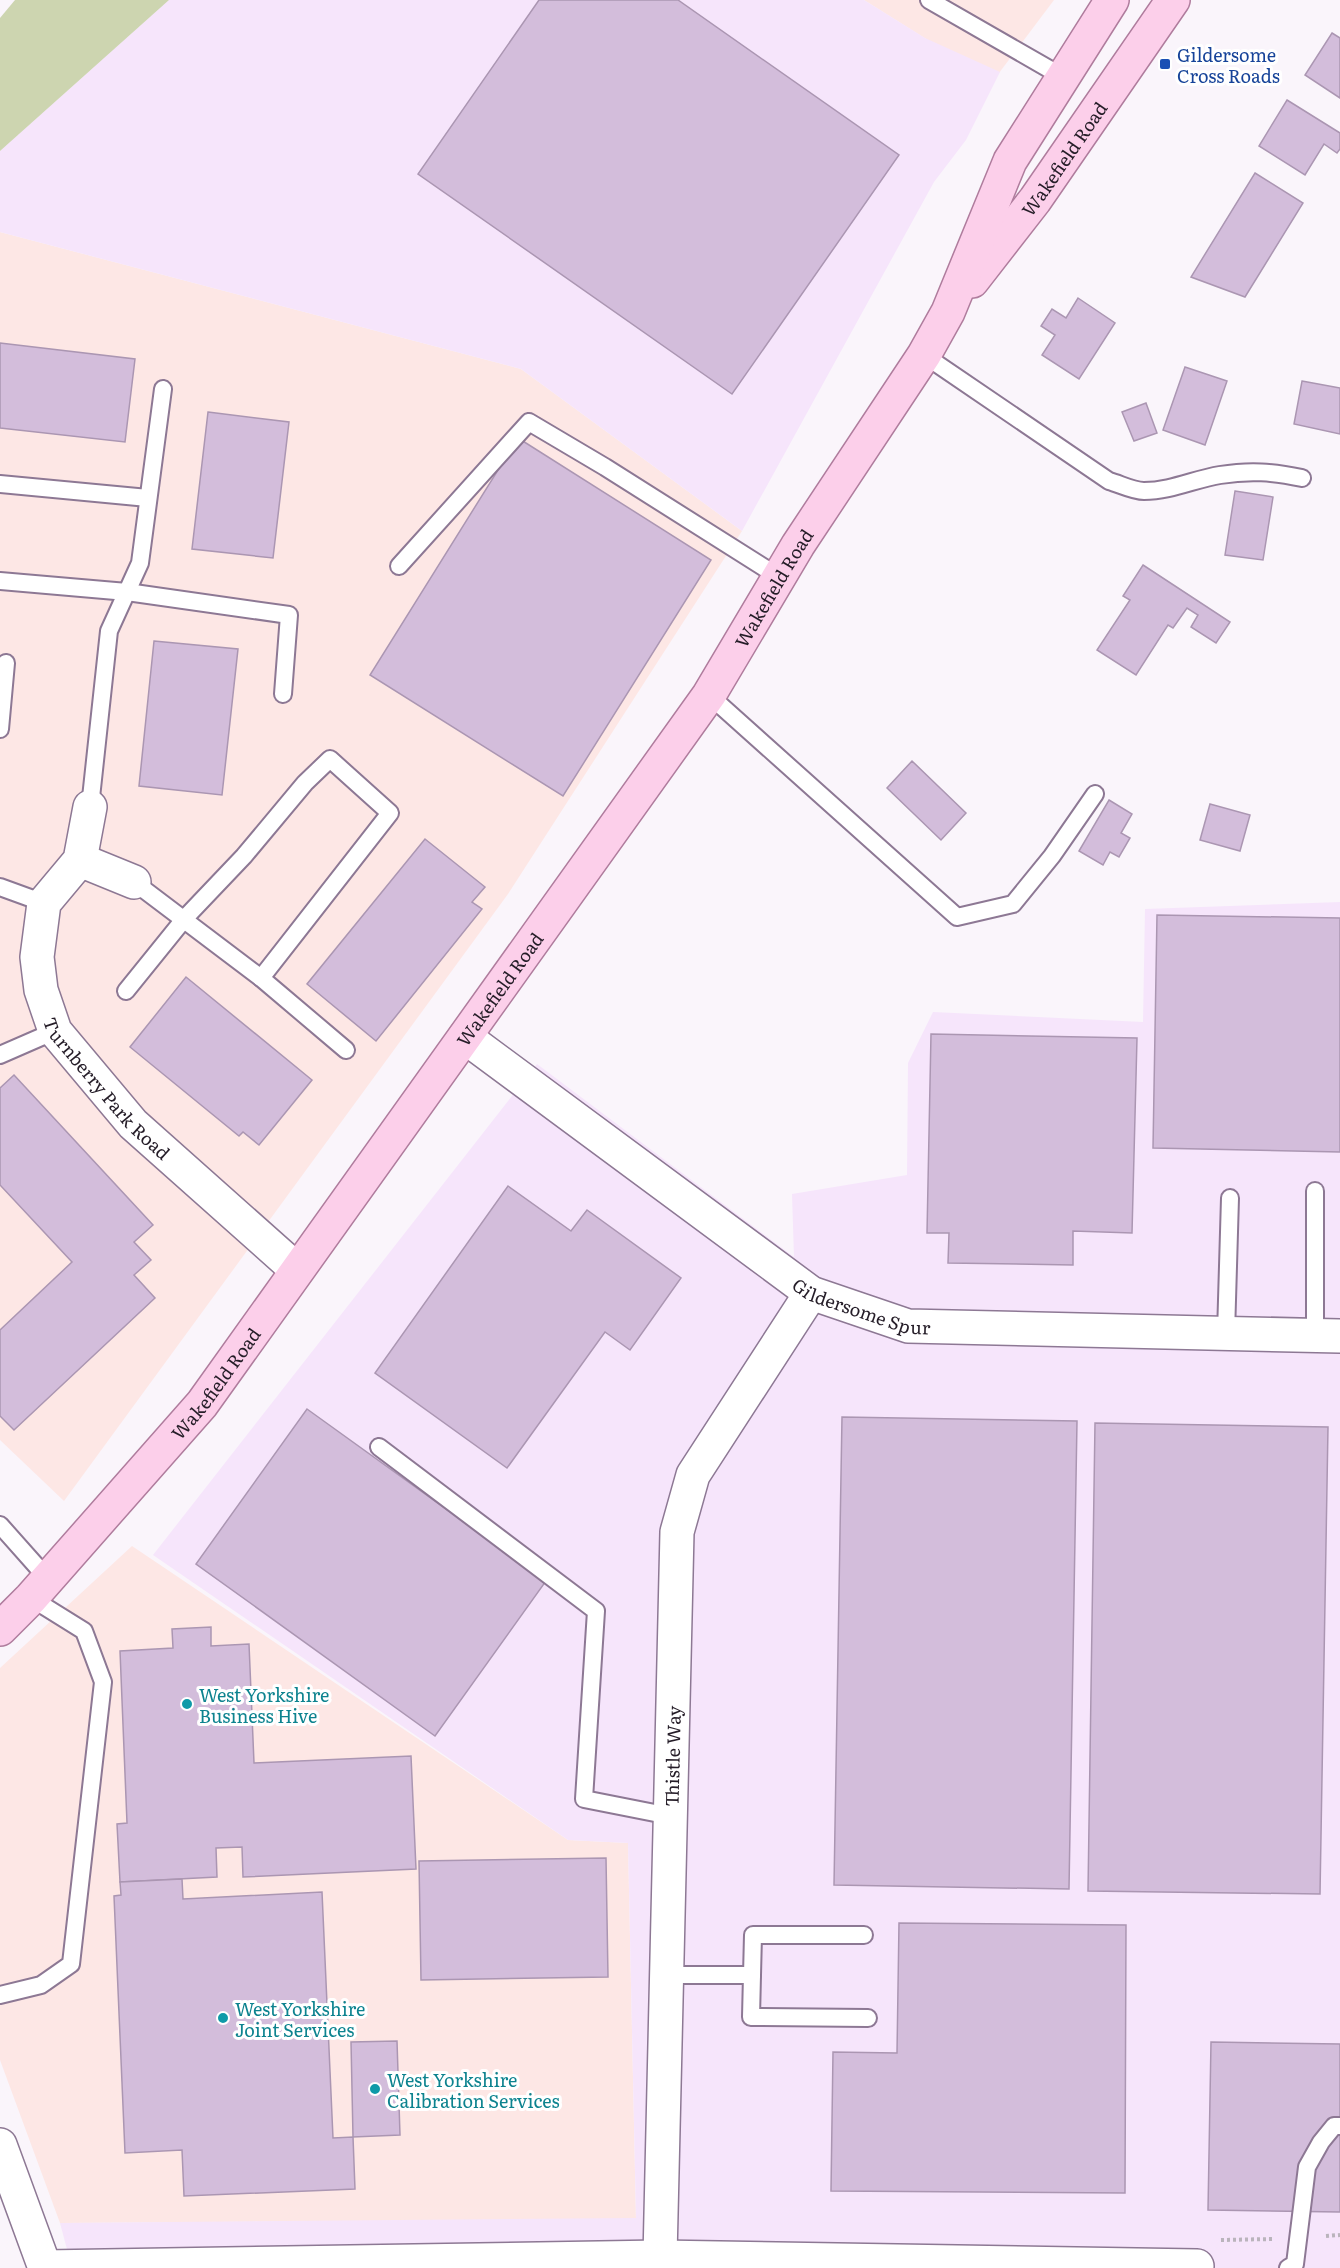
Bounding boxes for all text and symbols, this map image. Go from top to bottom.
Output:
place label: Gildersome Cross Roads [1177,41,1280,89]
marker: Gildersome Cross Roads [1158,57,1172,71]
street label: Wakefield Road [1014,96,1113,221]
street label: Wakefield Road [727,523,819,652]
street label: Wakefield Road [449,926,549,1051]
street label: Turnberry Park Road [38,1013,177,1165]
street label: Gildersome Spur [787,1270,931,1340]
street label: Wakefield Road [164,1322,266,1445]
place label: West Yorkshire Business Hive [199,1681,329,1729]
marker: West Yorkshire Business Hive [180,1697,194,1711]
street label: Thistle Way [657,1705,686,1807]
place label: West Yorkshire Joint Services [235,1995,365,2043]
marker: West Yorkshire Joint Services [216,2011,230,2025]
place label: West Yorkshire Calibration Services [387,2066,560,2114]
marker: West Yorkshire Calibration Services [368,2082,382,2096]

